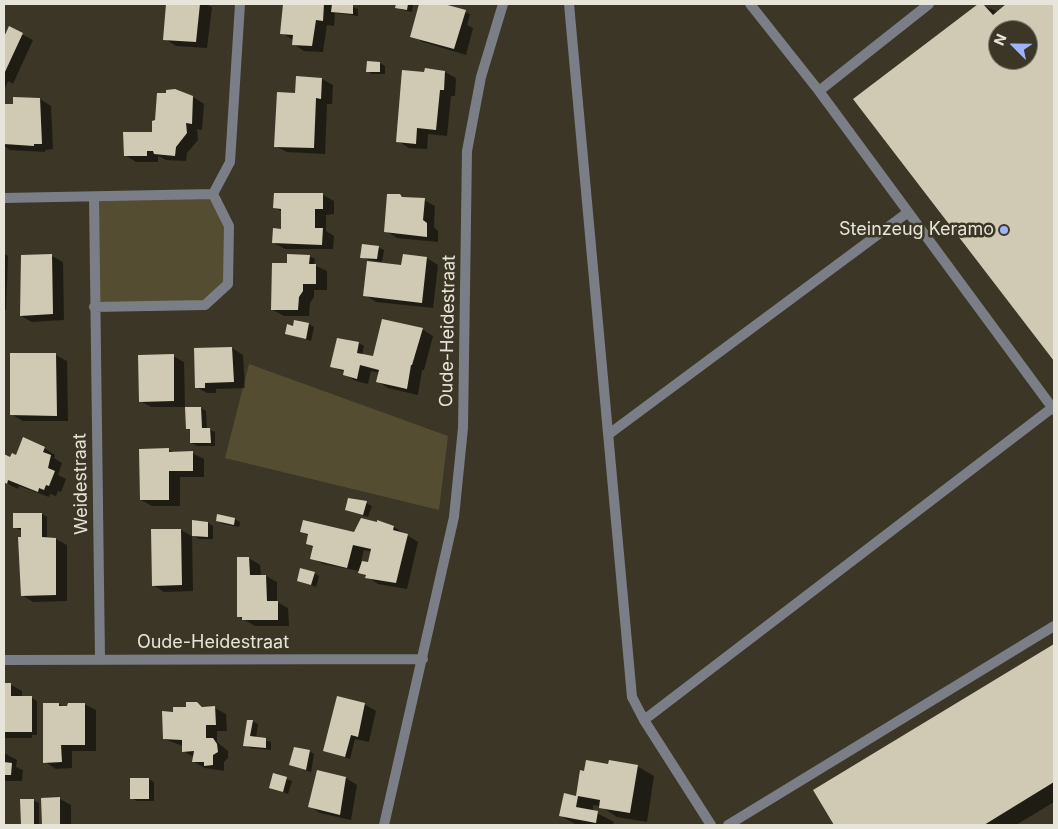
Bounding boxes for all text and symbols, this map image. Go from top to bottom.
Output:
north arrow [988,20,1038,70]
text: N [990,31,1010,48]
place label: Steinzeug Keramo [839,219,994,241]
marker: Steinzeug Keramo [998,224,1010,236]
street label: Oude-Heidestraat [436,255,460,407]
street label: Weidestraat [69,433,93,535]
street label: Oude-Heidestraat [137,632,289,654]

